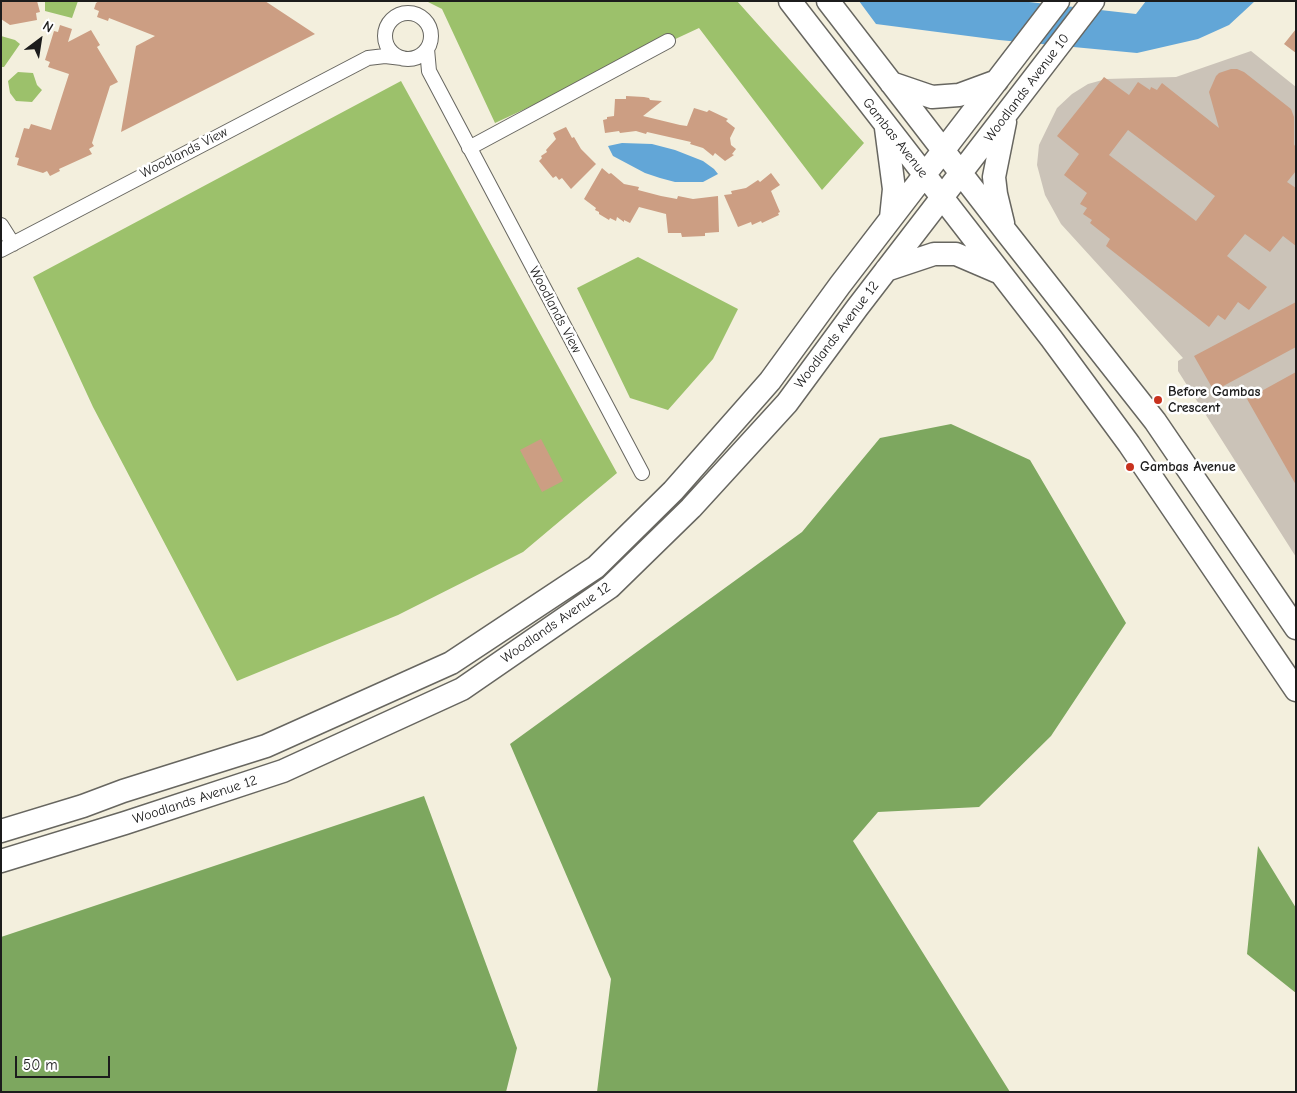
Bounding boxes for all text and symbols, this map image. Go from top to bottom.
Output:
north arrow [15,15,65,65]
text: N [40,17,56,36]
street label: Woodlands Avenue 10 [981,31,1073,145]
street label: Gambas Avenue [859,95,931,181]
street label: Woodlands View [137,124,231,182]
street label: Woodlands View [525,264,585,356]
street label: Woodlands Avenue 12 [791,278,883,392]
place label: Before Gambas Crescent [1168,384,1261,417]
marker: Before Gambas Crescent [1152,394,1164,406]
place label: Gambas Avenue [1140,459,1236,475]
marker: Gambas Avenue [1124,461,1136,473]
street label: Woodlands Avenue 12 [498,579,614,667]
street label: Woodlands Avenue 12 [131,772,259,828]
scale bar [18,1046,112,1078]
text: 50 m [23,1056,58,1074]

